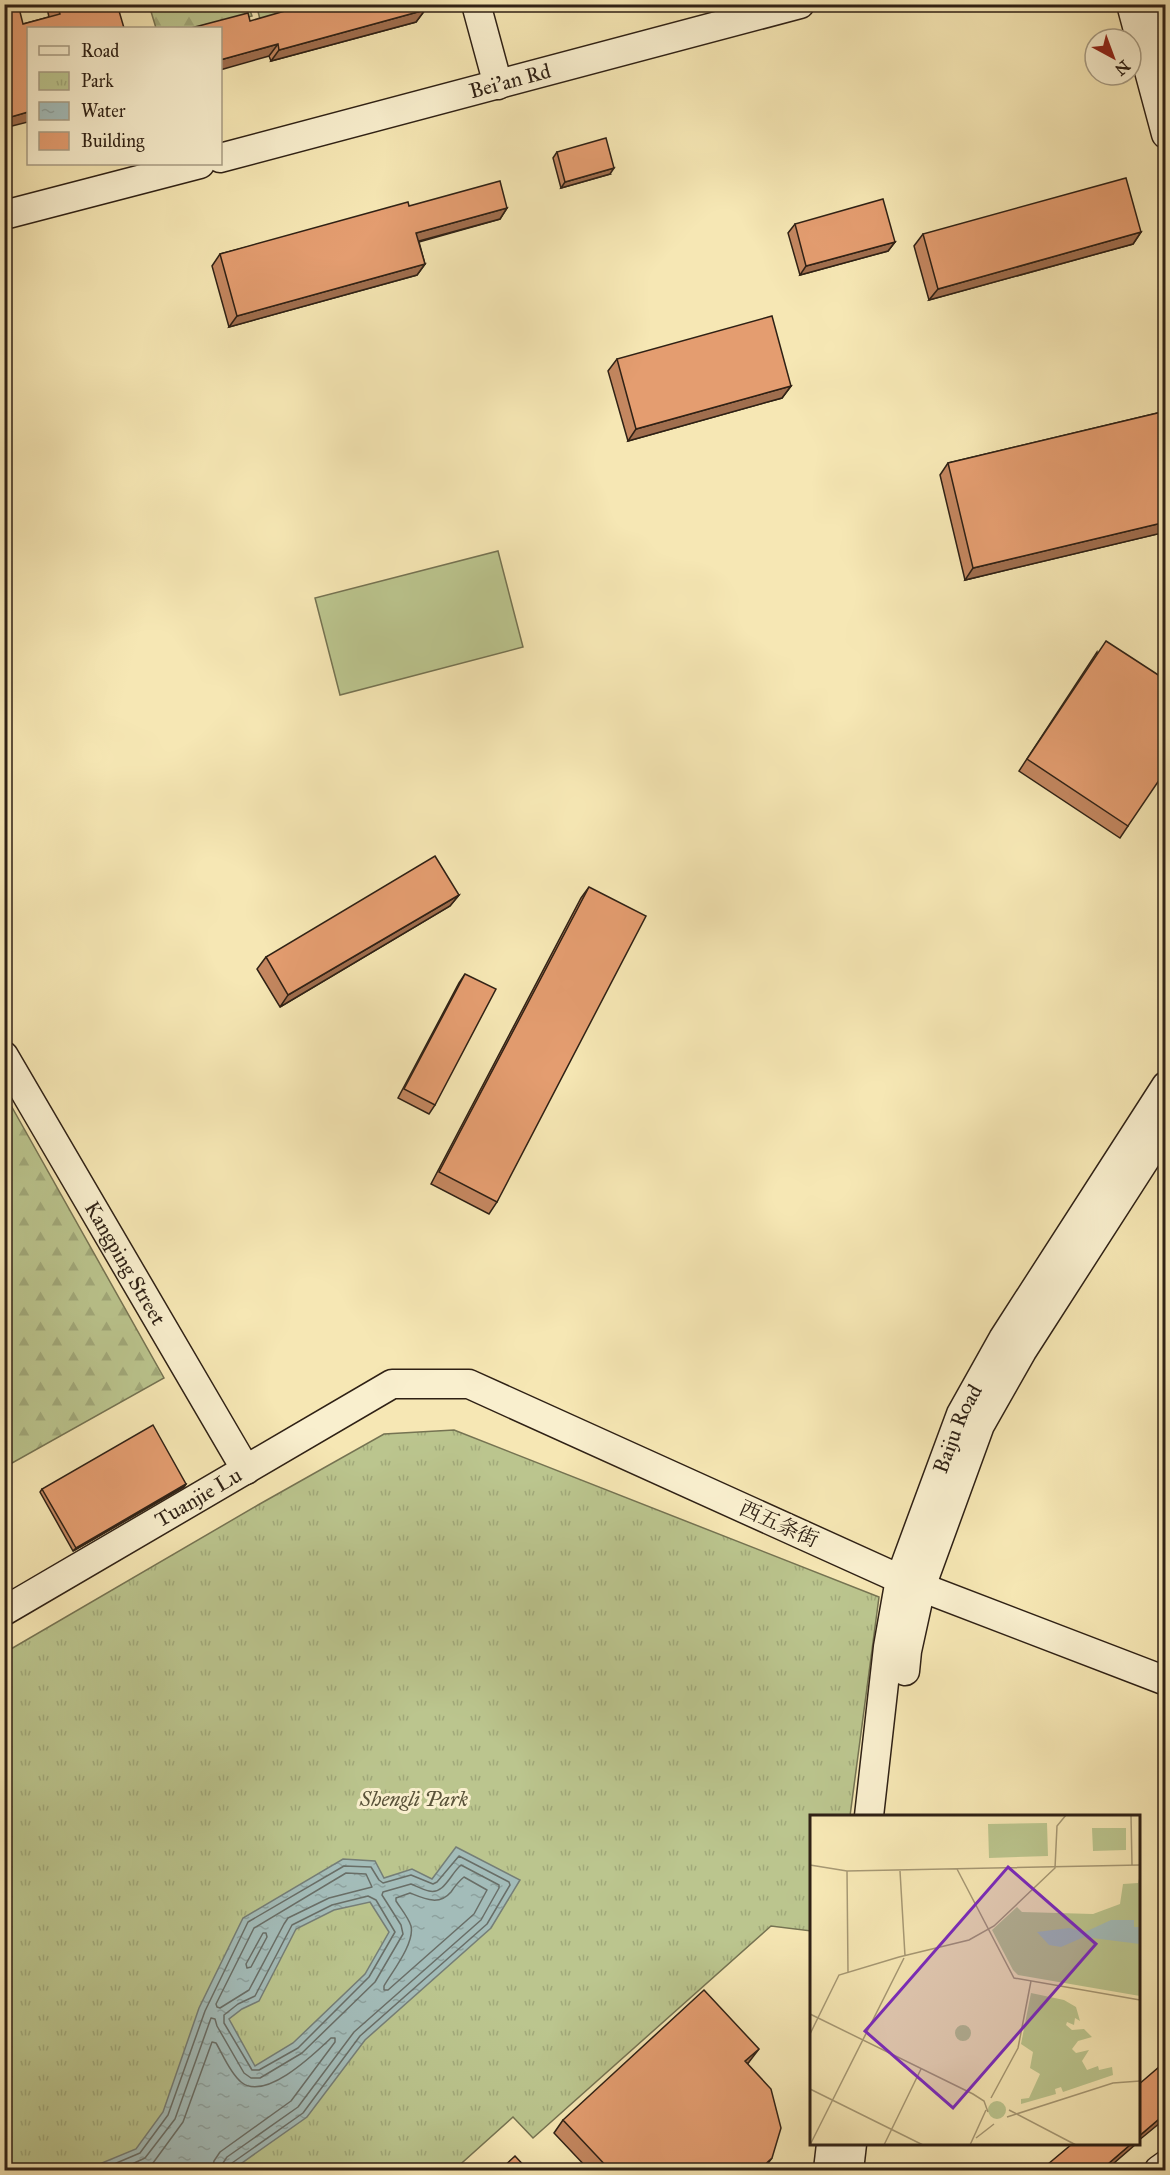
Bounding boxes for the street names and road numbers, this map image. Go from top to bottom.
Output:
street label: Bei’an Rd [466,58,554,104]
street label: Kangping Street [79,1197,172,1330]
street label: Baiju Road [927,1379,988,1477]
street label: Tuanjie Lu [150,1462,246,1533]
street label: 西五条街 [735,1495,823,1553]

